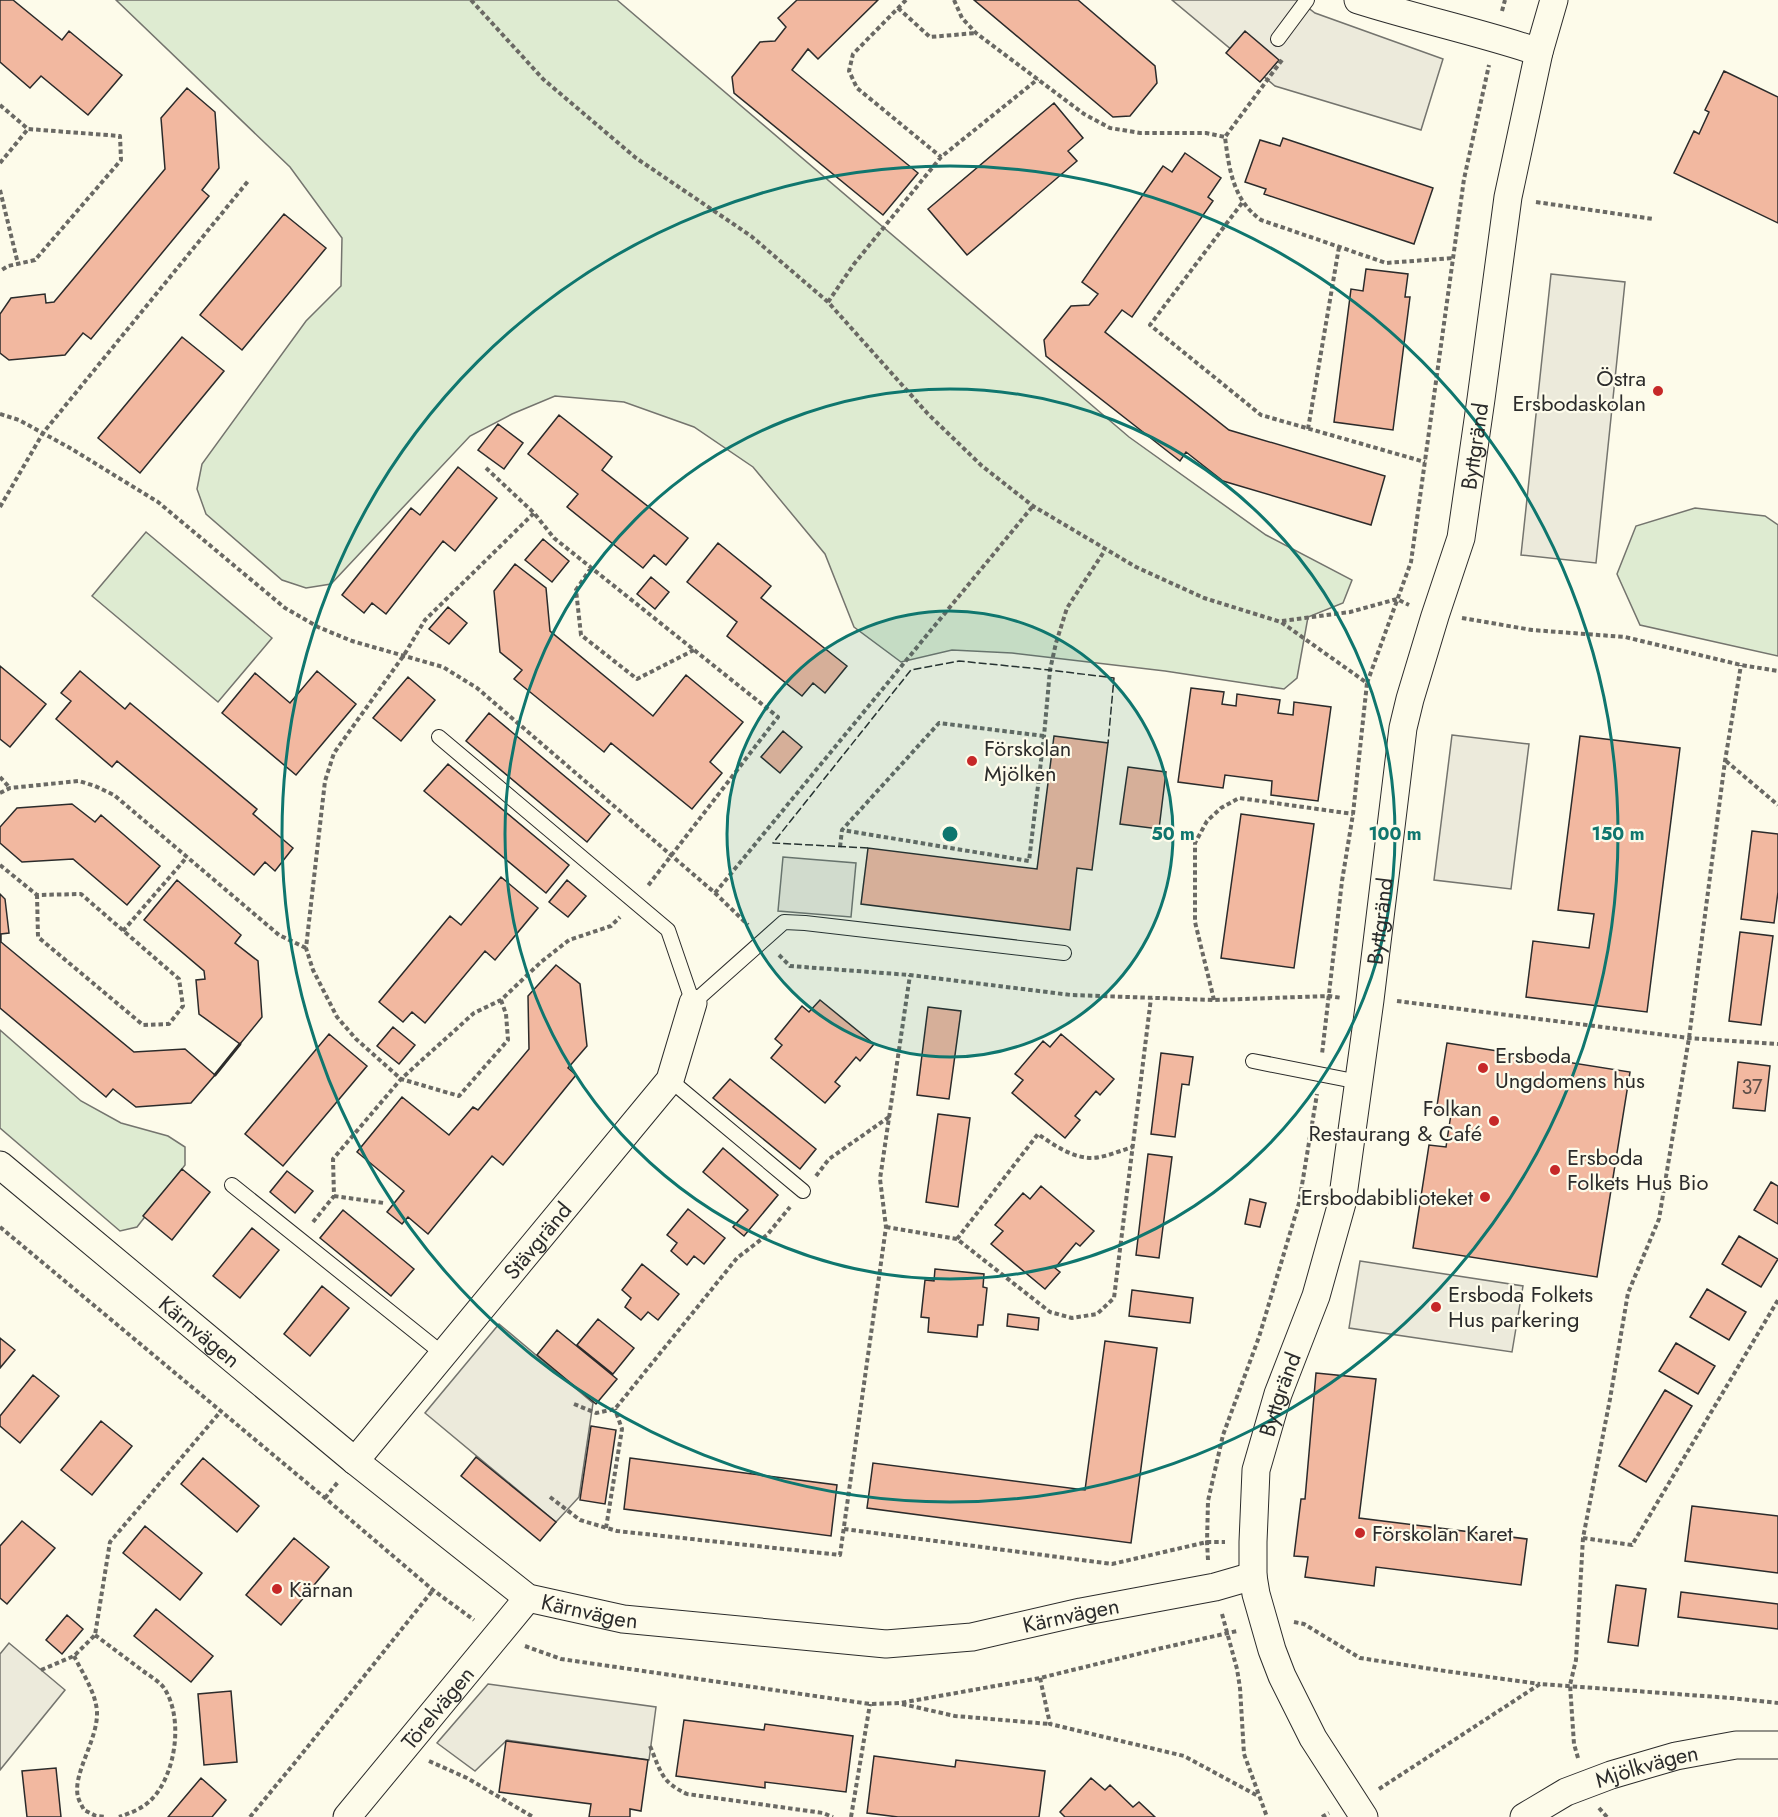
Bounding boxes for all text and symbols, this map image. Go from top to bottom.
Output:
place label: Östra Ersbodaskolan [1512,362,1646,419]
marker: Östra Ersbodaskolan [1651,384,1665,398]
street label: Byttgränd [1452,401,1496,492]
place label: Förskolan Mjölken [984,732,1071,789]
marker: Förskolan Mjölken [965,754,979,768]
text: 50 m [1151,821,1195,847]
text: 100 m [1368,821,1422,847]
text: 150 m [1592,821,1644,847]
centre of rings [940,824,960,844]
street label: Byttgränd [1358,876,1401,966]
place label: Ersboda Ungdomens hus [1495,1039,1645,1096]
marker: Ersboda Ungdomens hus [1476,1061,1490,1075]
house number: 37 [1741,1073,1763,1102]
place label: Folkan Restaurang & Café [1309,1092,1482,1149]
marker: Folkan Restaurang & Café [1487,1114,1501,1128]
place label: Ersboda Folkets Hus Bio [1567,1141,1709,1198]
marker: Ersboda Folkets Hus Bio [1548,1163,1562,1177]
place label: Ersbodabiblioteket [1301,1181,1474,1213]
marker: Ersbodabiblioteket [1478,1190,1492,1204]
street label: Stävgränd [496,1195,579,1286]
place label: Ersboda Folkets Hus parkering [1448,1278,1593,1335]
street label: Kärnvägen [152,1288,248,1375]
marker: Ersboda Folkets Hus parkering [1429,1300,1443,1314]
street label: Byttgränd [1251,1347,1309,1440]
place label: Förskolan Karet [1372,1517,1513,1549]
marker: Förskolan Karet [1353,1526,1367,1540]
place label: Kärnan [289,1573,353,1605]
marker: Kärnan [270,1582,284,1596]
street label: Kärnvägen [538,1585,639,1636]
street label: Kärnvägen [1019,1589,1122,1641]
street label: Törelvägen [393,1659,481,1756]
street label: Mjölkvägen [1590,1736,1701,1796]

